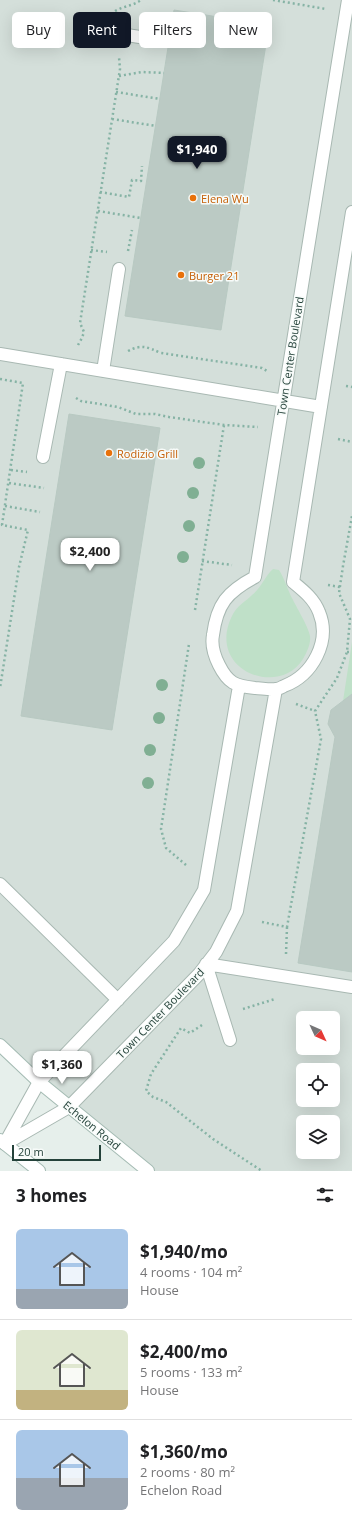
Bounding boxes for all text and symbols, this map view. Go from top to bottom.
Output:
chip: Buy [12,12,65,48]
chip: Rent [73,12,131,48]
chip: Filters [139,12,206,48]
chip: New [214,12,272,48]
pin: $1,940 [164,136,230,170]
text: $1,940 [177,140,217,158]
place label: Elena Wu [201,191,249,206]
marker: Elena Wu [188,193,198,203]
place label: Burger 21 [189,268,239,283]
marker: Burger 21 [176,270,186,280]
street label: Town Center Boulevard [273,295,307,417]
place label: Rodizio Grill [117,446,178,461]
marker: Rodizio Grill [104,448,114,458]
pin: $2,400 [57,538,123,572]
text: $2,400 [70,542,110,560]
street label: Town Center Boulevard [113,964,207,1062]
north arrow [296,1011,340,1055]
map controls [296,1011,340,1159]
pin: $1,360 [29,1051,95,1085]
text: $1,360 [42,1055,82,1073]
button: locate [296,1063,340,1107]
street label: Echelon Road [60,1097,124,1153]
button: layers [296,1115,340,1159]
scale bar [12,1143,101,1162]
text: 20 m [18,1144,44,1159]
text: 3 homes [16,1184,87,1207]
icon: filters [314,1184,336,1206]
text: $1,940/mo [140,1240,228,1263]
icon: home [48,1245,96,1293]
text: 4 rooms · 104 m² [140,1263,242,1281]
text: House [140,1281,179,1299]
text: $2,400/mo [140,1340,228,1363]
icon: home [48,1346,96,1394]
text: 5 rooms · 133 m² [140,1363,242,1381]
text: House [140,1381,179,1399]
text: $1,360/mo [140,1440,228,1463]
icon: home [48,1446,96,1494]
text: 2 rooms · 80 m² [140,1463,235,1481]
text: Echelon Road [140,1481,222,1499]

